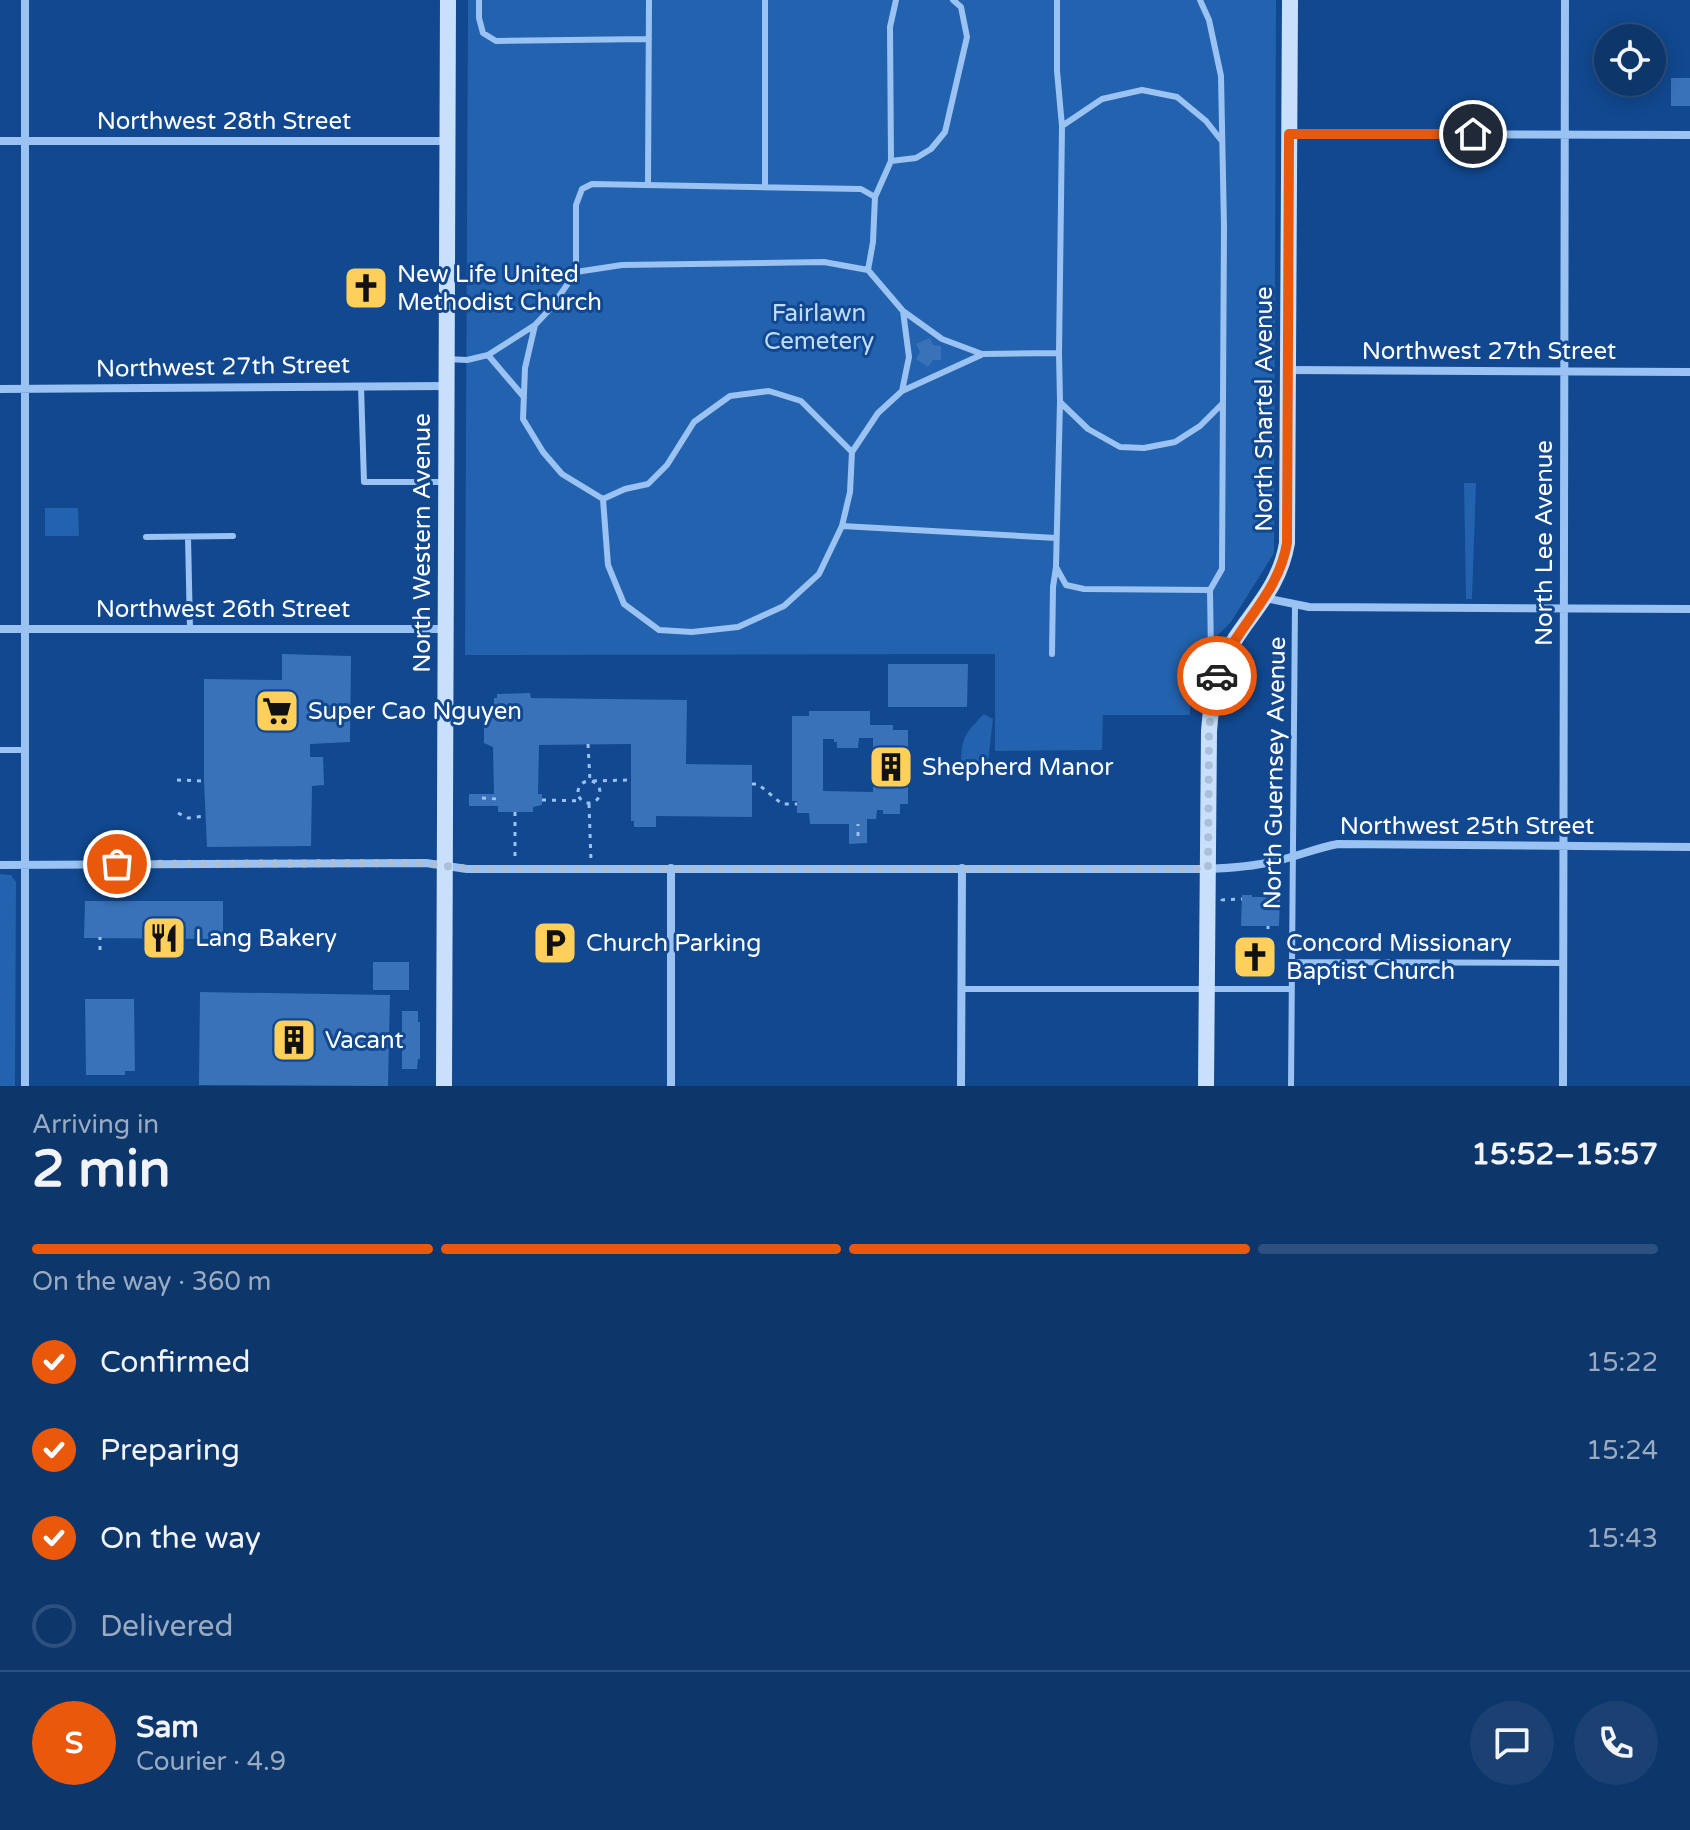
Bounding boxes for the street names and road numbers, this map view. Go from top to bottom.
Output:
street label: Northwest 28th Street [97,107,351,136]
street label: North Shartel Avenue [1250,286,1279,532]
street label: Northwest 27th Street [1362,337,1616,366]
street label: Northwest 27th Street [96,350,350,384]
street label: North Western Avenue [408,413,437,673]
street label: North Lee Avenue [1530,440,1559,646]
street label: Northwest 26th Street [96,595,350,624]
street label: North Guernsey Avenue [1258,636,1292,910]
street label: Northwest 25th Street [1340,812,1594,841]

